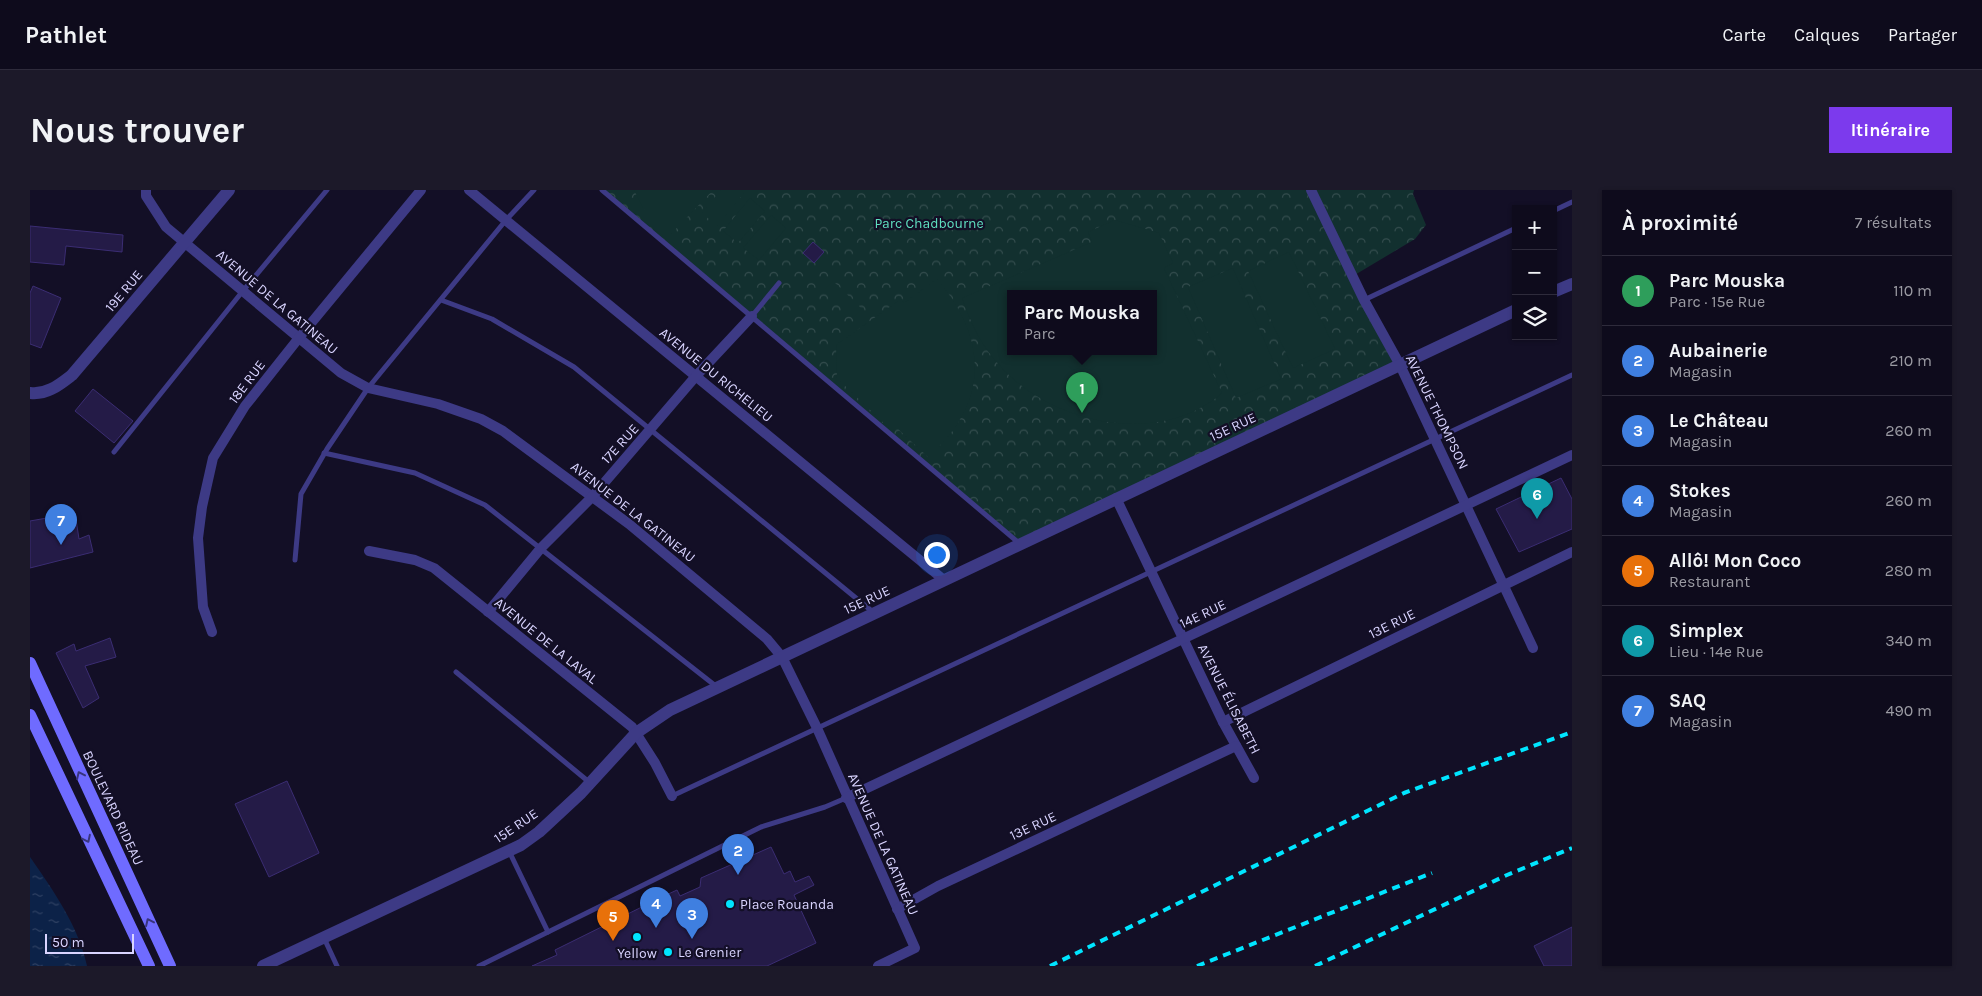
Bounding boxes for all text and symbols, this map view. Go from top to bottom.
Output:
text: Pathlet [25,21,107,49]
text: Carte [1722,24,1766,46]
text: Calques [1794,24,1860,46]
text: Partager [1888,24,1957,46]
button: Itinéraire [1829,107,1952,153]
text: Nous trouver [30,110,244,151]
map controls [1512,205,1557,340]
button: + [1512,205,1557,250]
text: À proximité [1622,211,1738,235]
text: 7 résultats [1855,213,1932,232]
park label: Parc Chadbourne [874,215,984,232]
street label: AVENUE DE LA GATINEAU [213,246,341,358]
button: − [1512,250,1557,295]
street label: 19E RUE [102,267,146,315]
text: Parc Mouska [1669,270,1785,292]
text: 1 [1635,281,1641,300]
text: 110 m [1893,281,1932,300]
popup [1007,290,1157,355]
text: Parc · 15e Rue [1669,292,1765,311]
button: layers [1512,295,1557,340]
text: Parc Mouska [1024,302,1140,324]
street label: AVENUE DU RICHELIEU [656,324,776,426]
text: Parc [1024,324,1056,343]
text: Aubainerie [1669,340,1767,362]
text: 2 [1633,351,1643,370]
text: 210 m [1889,351,1932,370]
street label: AVENUE THOMPSON [1402,352,1472,472]
street label: 18E RUE [225,357,269,407]
text: Magasin [1669,362,1732,381]
pin: 1 [1066,372,1098,413]
street label: 15E RUE [1207,409,1259,445]
text: Le Château [1669,410,1769,432]
street label: 17E RUE [598,420,642,468]
text: 3 [1633,421,1643,440]
text: 260 m [1885,421,1932,440]
text: Magasin [1669,432,1732,451]
street label: AVENUE DE LA GATINEAU [567,458,699,566]
pin: 6 [1521,478,1553,519]
text: Stokes [1669,480,1731,502]
text: 4 [1633,491,1643,510]
text: 260 m [1885,491,1932,510]
text: Magasin [1669,502,1732,521]
pin: 7 [45,504,77,545]
your location [924,542,950,568]
text: Allô! Mon Coco [1669,550,1801,572]
text: 5 [1633,561,1643,580]
text: 280 m [1885,561,1932,580]
text: Restaurant [1669,572,1750,591]
street label: 15E RUE [841,582,893,618]
street label: AVENUE DE LA LAVAL [491,594,601,688]
street label: 14E RUE [1177,596,1229,632]
street label: 13E RUE [1366,605,1418,643]
text: Simplex [1669,620,1743,642]
text: 6 [1633,631,1643,650]
text: 340 m [1885,631,1932,650]
street label: AVENUE ÉLISABETH [1194,641,1265,757]
text: Lieu · 14e Rue [1669,642,1764,661]
text: SAQ [1669,690,1706,712]
text: 7 [1634,701,1642,720]
text: 490 m [1886,701,1932,720]
text: Magasin [1669,712,1732,731]
street label: BOULEVARD RIDEAU [79,748,147,868]
street label: AVENUE DE LA GATINEAU [844,770,922,918]
one-way arrow [76,771,87,780]
street label: 15E RUE [491,805,541,847]
street label: 13E RUE [1007,808,1059,844]
one-way arrow [81,834,91,843]
pin: 2 [722,834,754,875]
pin: 4 [640,887,672,928]
place label: Place Rouanda [740,896,834,913]
pin: 3 [676,898,708,939]
marker: Place Rouanda [724,898,736,910]
pin: 5 [597,900,629,941]
one-way arrow [145,918,155,927]
scale bar [45,931,134,954]
marker: Yellow [631,931,643,943]
text: 50 m [52,934,85,951]
place label: Le Grenier [678,944,742,961]
place label: Yellow [617,945,657,962]
marker: Le Grenier [662,946,674,958]

